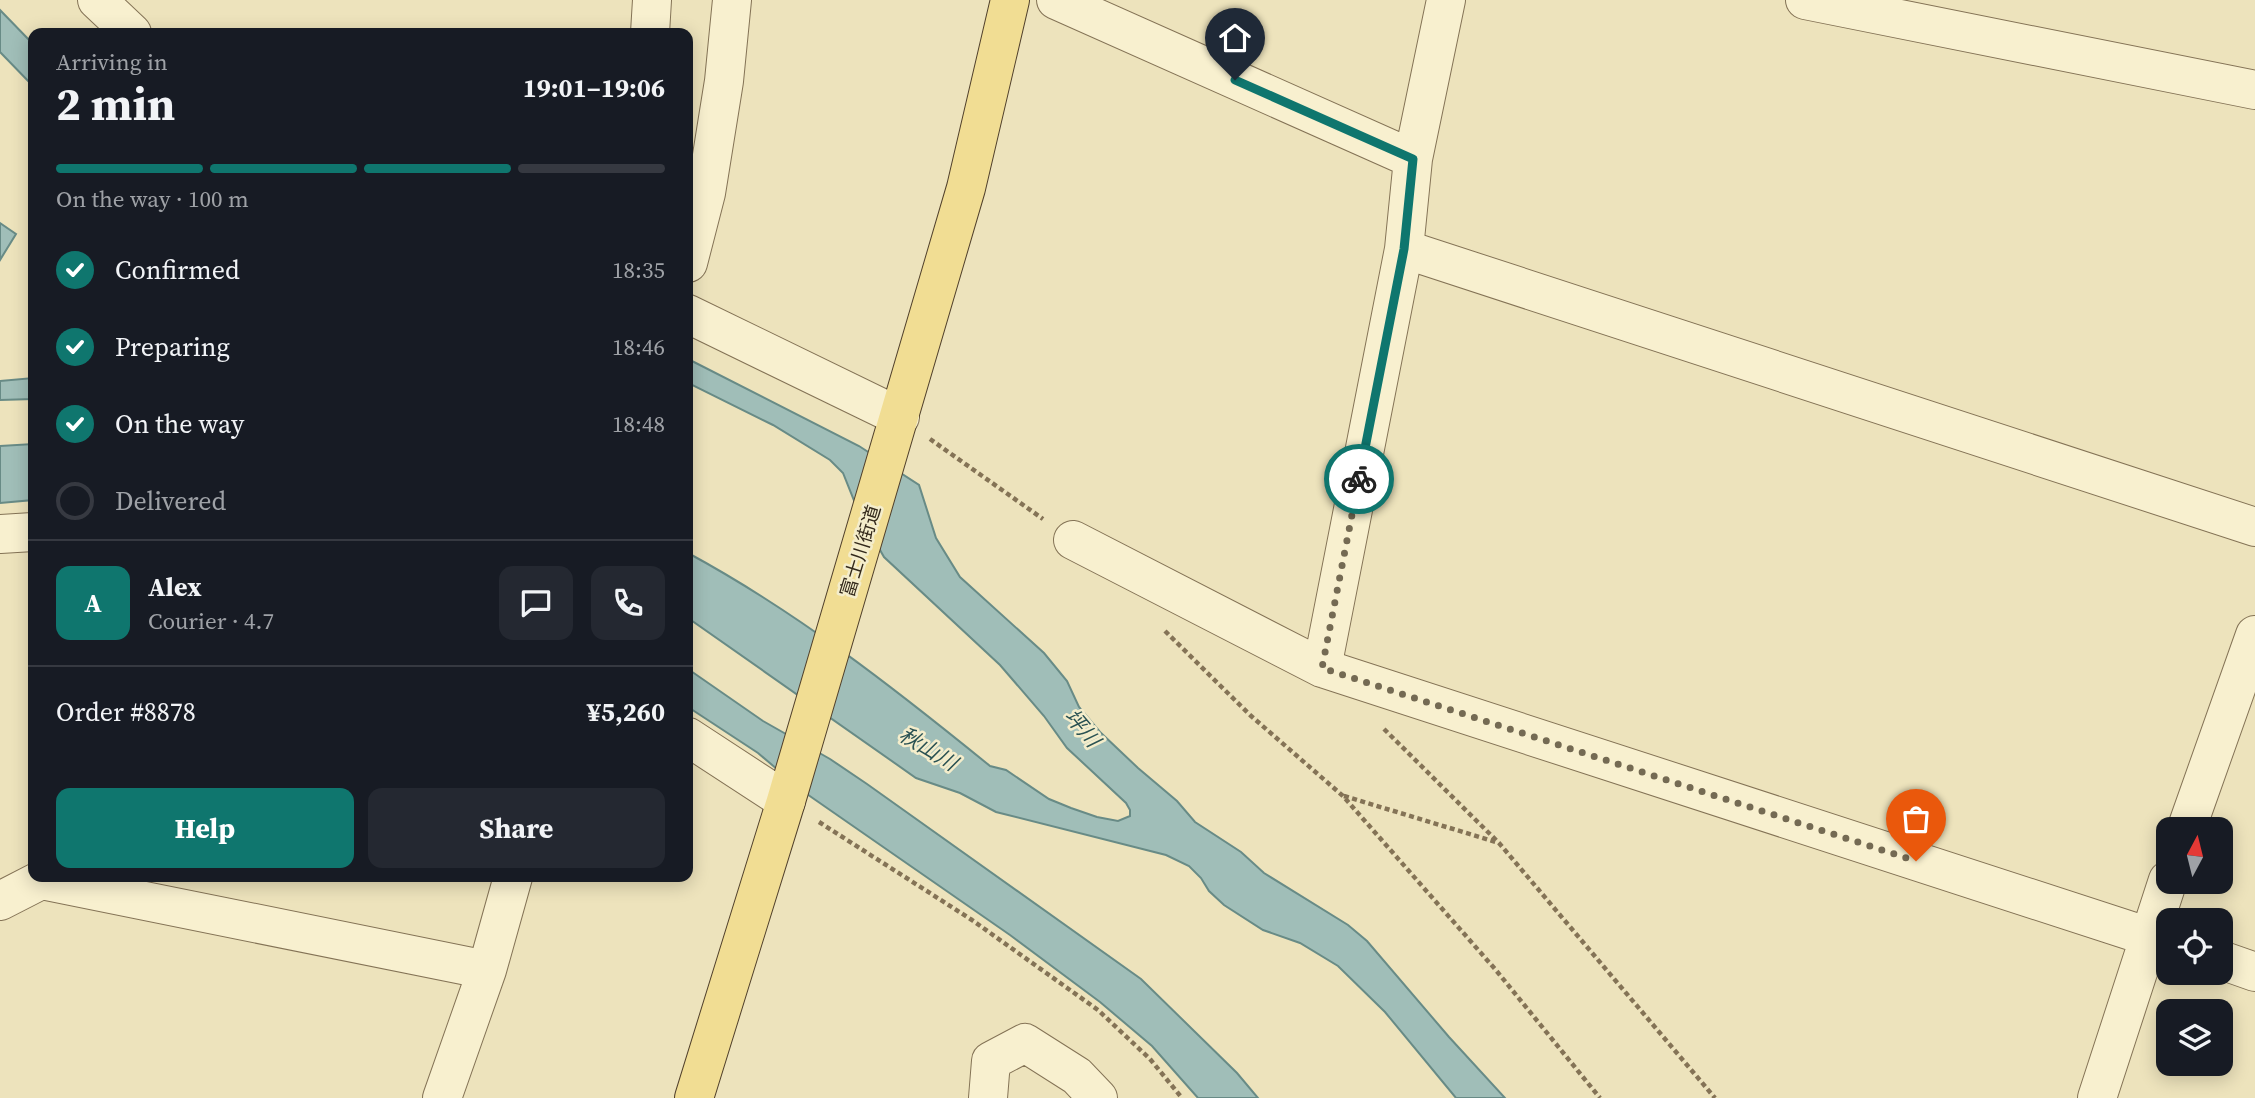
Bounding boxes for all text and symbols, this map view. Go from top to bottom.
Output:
pin [1205,8,1265,80]
icon: home [1216,19,1254,57]
text: Arriving in [56,46,168,78]
text: 19:01–19:06 [523,70,665,106]
text: 2 min [56,72,175,135]
text: On the way · 100 m [56,183,249,215]
icon: check [56,251,94,289]
text: Confirmed [115,252,240,288]
text: 18:35 [612,254,665,286]
icon: check [56,328,94,366]
text: Preparing [115,329,230,365]
text: 18:46 [612,331,665,363]
icon: check [56,405,94,443]
text: On the way [115,406,244,442]
text: 18:48 [612,408,665,440]
courier [1324,444,1394,514]
icon: bike [1340,460,1378,498]
text: Delivered [115,483,226,519]
street label: 富士川街道 [834,502,886,600]
button: chat [499,566,573,640]
button: phone [591,566,665,640]
text: Alex [148,569,202,605]
text: A [84,585,102,621]
text: Courier · 4.7 [148,605,274,637]
text: Order #8878 [56,694,196,730]
text: ¥5,260 [587,694,665,730]
water label: 坪川 [1058,702,1108,755]
water label: 秋山川 [894,720,964,778]
button: Help [56,788,354,868]
button: Share [368,788,665,868]
pin [1886,789,1946,861]
icon: bag [1897,800,1935,838]
north arrow [2156,817,2233,894]
map controls [2156,817,2233,1076]
button: locate [2156,908,2233,985]
button: layers [2156,999,2233,1076]

